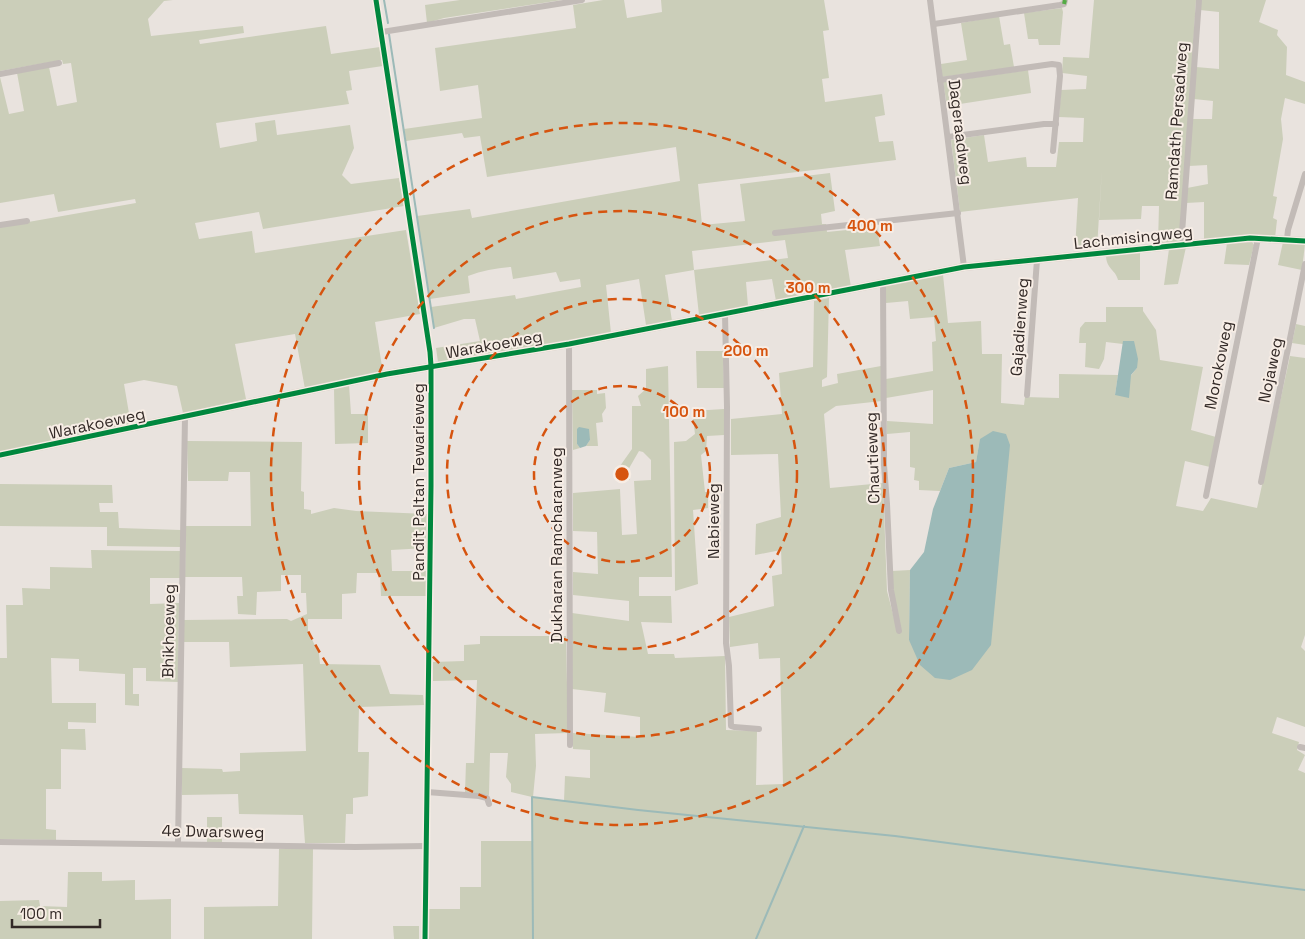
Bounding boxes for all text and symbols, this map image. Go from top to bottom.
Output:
street label: Ramdath Persadweg [1161,41,1192,201]
street label: Dageraadweg [944,78,977,186]
text: 400 m [847,216,893,235]
street label: Lachmisingweg [1072,221,1194,254]
street label: Gajadienweg [1006,277,1033,377]
text: 300 m [785,278,831,297]
street label: Morokoweg [1200,319,1237,411]
street label: Warakoeweg [444,326,544,363]
street label: Nojaweg [1253,336,1288,405]
text: 200 m [724,341,768,360]
street label: Pandit Paltan Tewarieweg [408,383,429,581]
text: 100 m [663,402,705,421]
street label: Warakoeweg [47,403,147,444]
street label: Chautieweg [860,412,885,504]
street label: Dukharan Ramcharanweg [546,447,567,643]
centre of rings [613,465,631,483]
street label: Nabieweg [703,483,724,559]
street label: Bhikhoeweg [157,584,180,678]
street label: 4e Dwarsweg [161,820,264,843]
scale bar [12,896,100,928]
text: 100 m [20,904,62,923]

